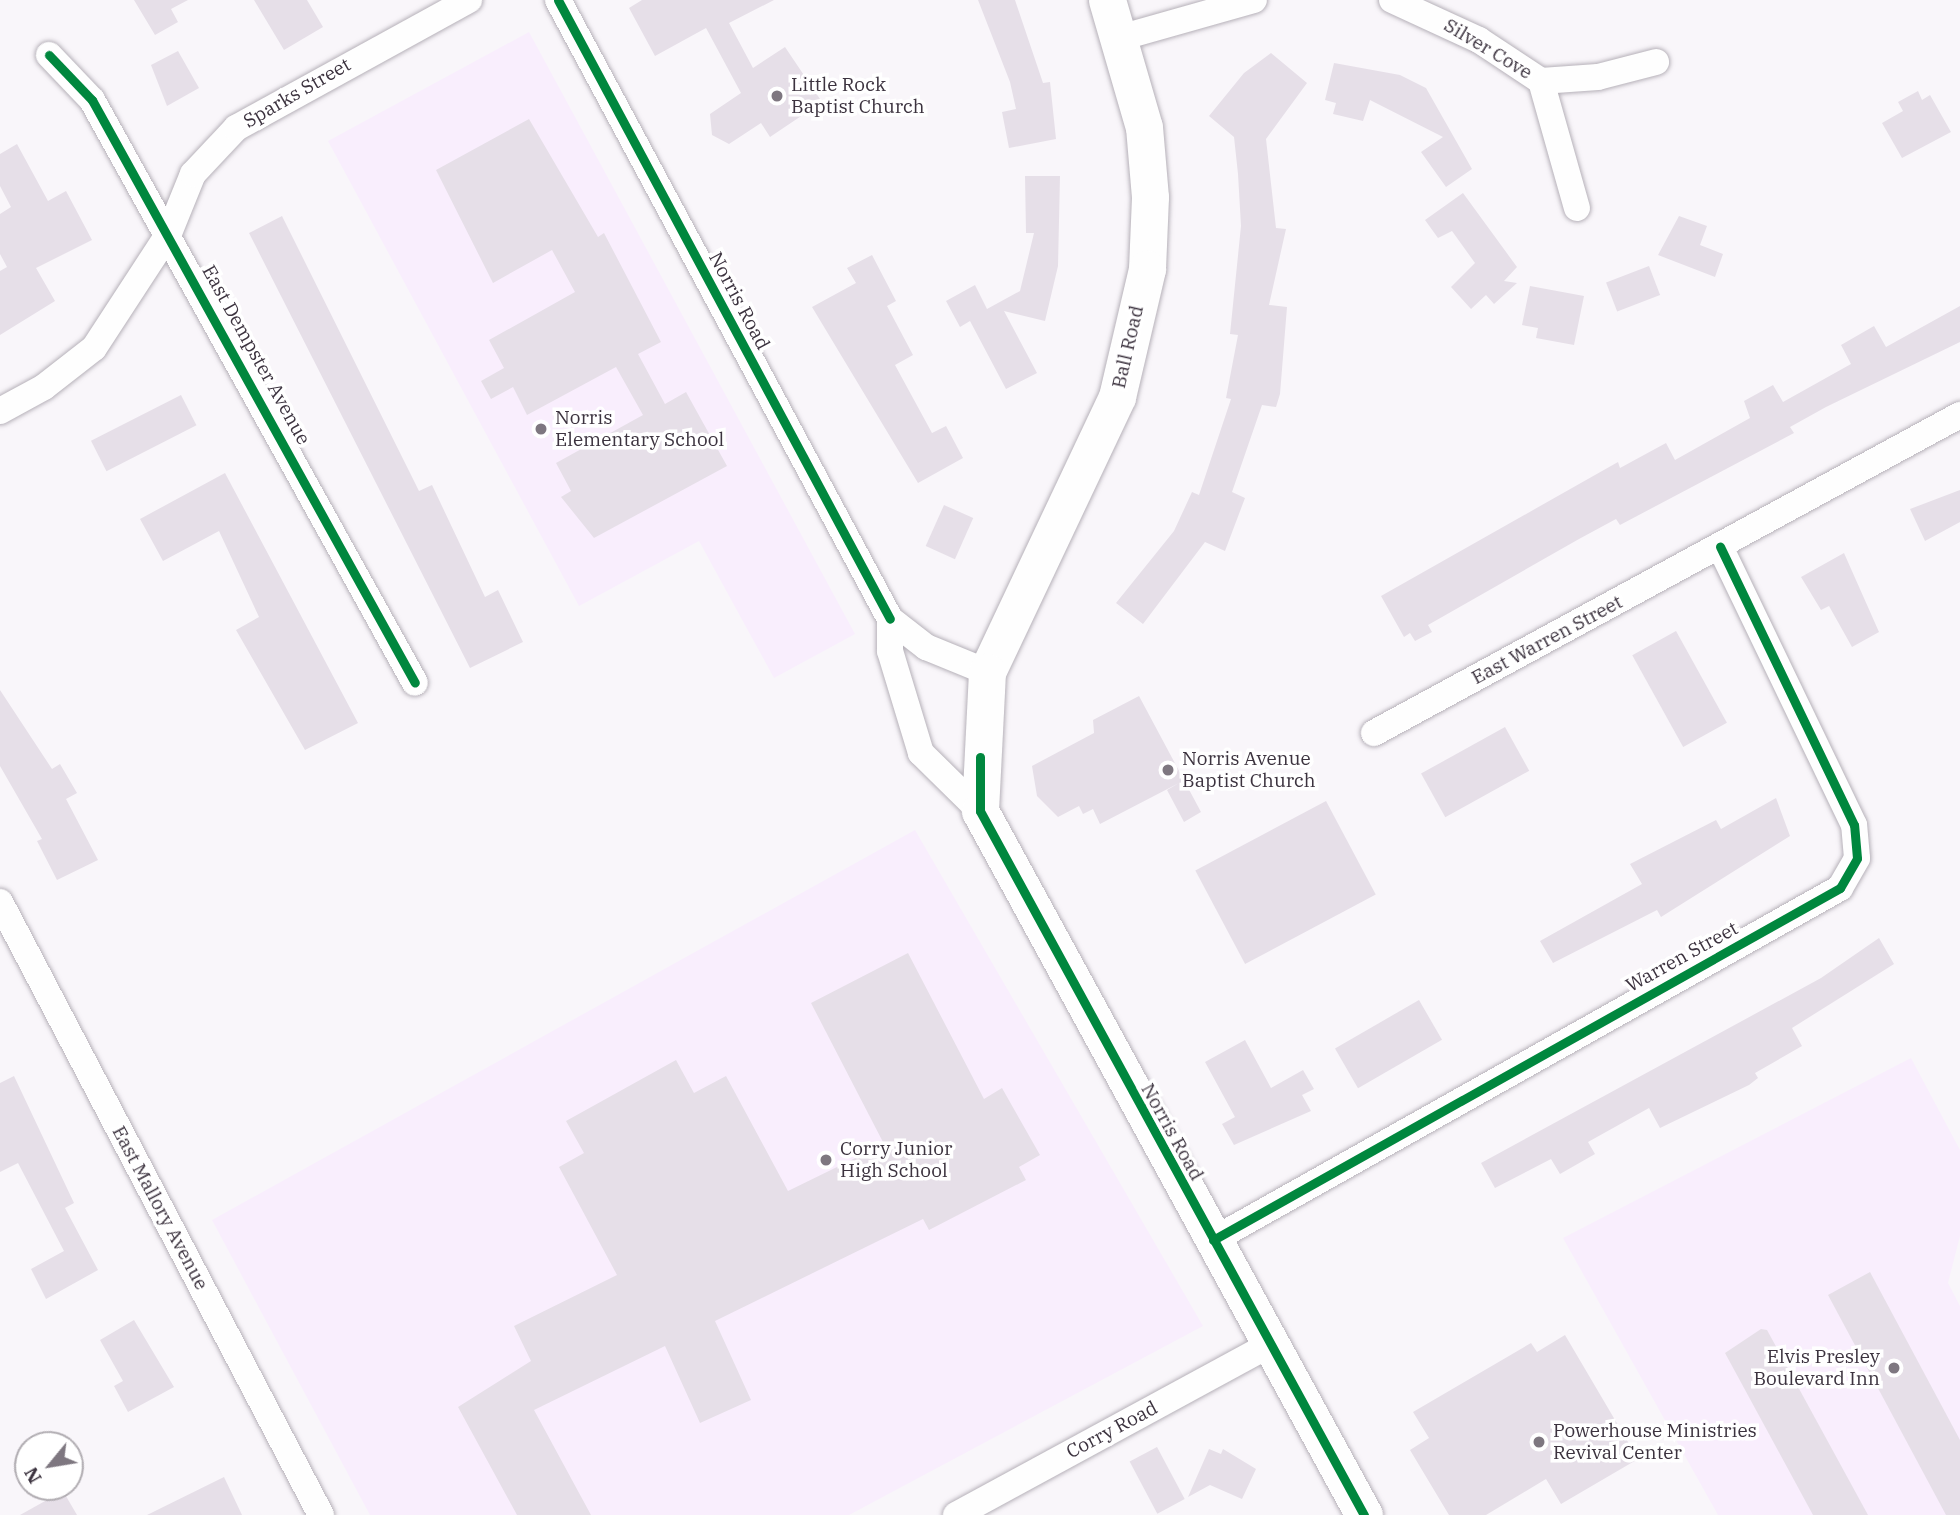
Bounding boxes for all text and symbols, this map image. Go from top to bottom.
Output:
street label: Silver Cove [1440,14,1536,84]
street label: Sparks Street [239,53,355,133]
place label: Little Rock Baptist Church [791,74,925,118]
marker: Little Rock Baptist Church [769,88,785,104]
street label: Norris Road [704,248,774,354]
street label: East Dempster Avenue [197,261,315,449]
street label: Ball Road [1107,303,1149,391]
place label: Norris Elementary School [555,407,724,451]
marker: Norris Elementary School [533,421,549,437]
street label: East Warren Street [1468,591,1626,689]
place label: Norris Avenue Baptist Church [1182,748,1316,792]
marker: Norris Avenue Baptist Church [1160,762,1176,778]
street label: Warren Street [1622,917,1742,997]
street label: Norris Road [1136,1080,1208,1184]
street label: East Mallory Avenue [107,1122,213,1294]
place label: Corry Junior High School [840,1138,952,1182]
marker: Corry Junior High School [818,1152,834,1168]
place label: Elvis Presley Boulevard Inn [1753,1346,1880,1390]
marker: Elvis Presley Boulevard Inn [1886,1360,1902,1376]
street label: Corry Road [1062,1396,1162,1464]
place label: Powerhouse Ministries Revival Center [1553,1420,1757,1464]
north arrow [14,1431,84,1501]
marker: Powerhouse Ministries Revival Center [1531,1434,1547,1450]
text: N [18,1463,47,1488]

